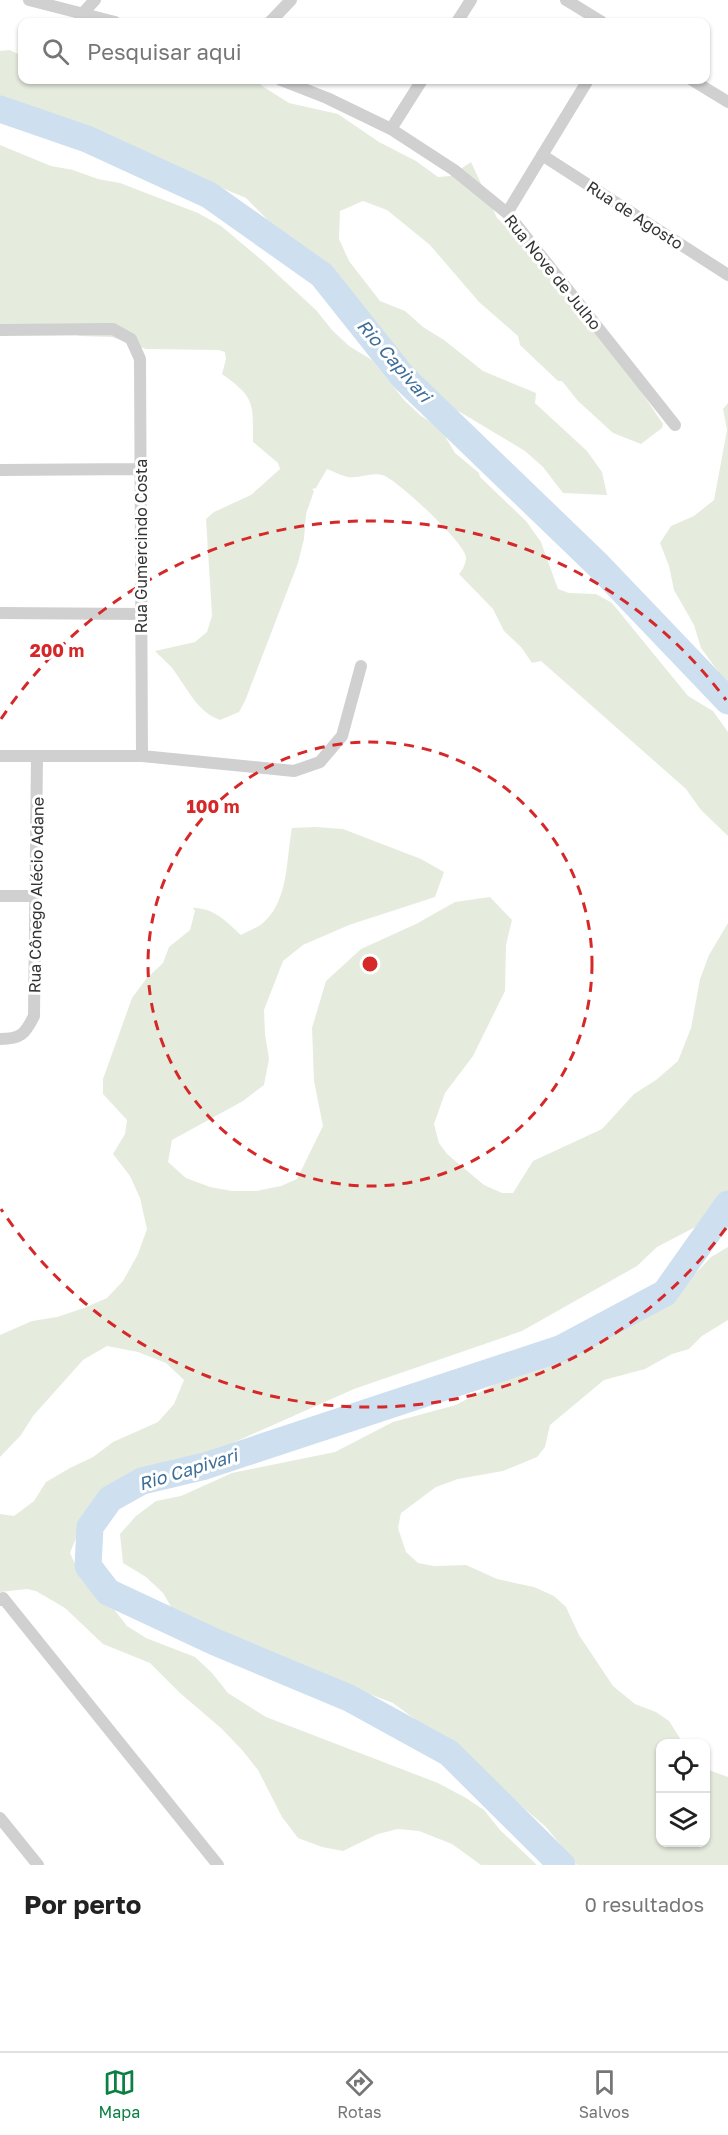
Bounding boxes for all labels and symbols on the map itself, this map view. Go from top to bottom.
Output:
street label: Rua de Agosto [583,176,687,254]
street label: Rua Nove de Julho [500,210,606,334]
water label: Rio Capivari [353,315,438,408]
street label: Rua Gumercindo Costa [131,459,151,633]
text: 200 m [30,639,84,661]
text: 100 m [187,795,239,817]
street label: Rua Cônego Alécio Adane [24,797,48,993]
centre of rings [360,954,380,974]
water label: Rio Capivari [136,1443,242,1495]

